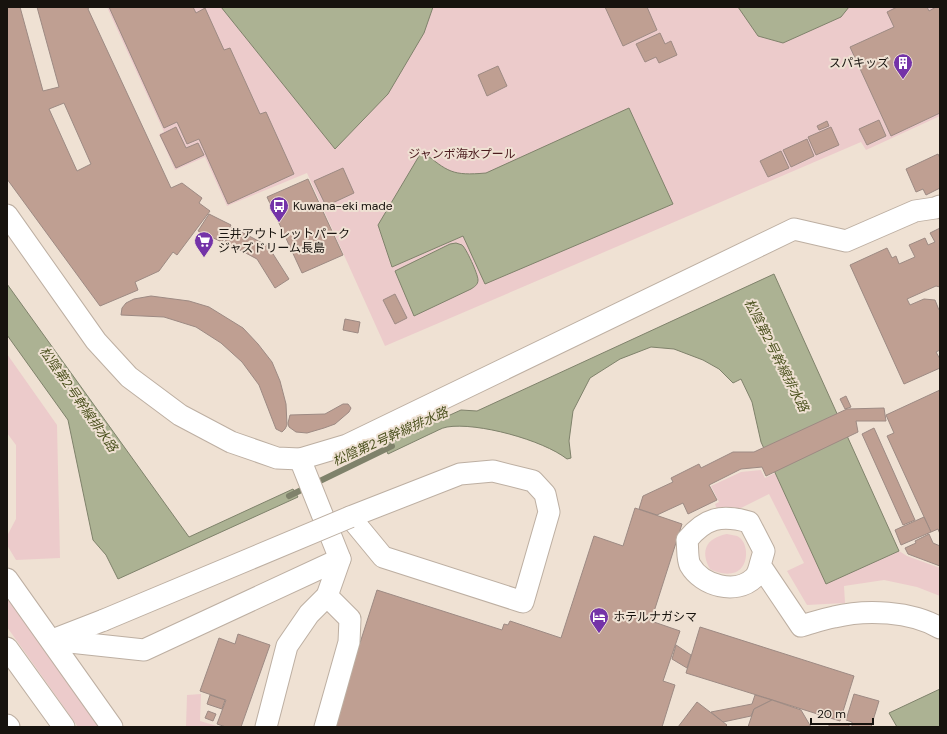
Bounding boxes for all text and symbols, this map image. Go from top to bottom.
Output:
building icon: スパキッズ [892,52,914,80]
place label: スパキッズ [829,55,889,71]
park label: ジャンボ海水プール [408,146,516,162]
bus stop icon: Kuwana-eki made [268,195,290,223]
place label: Kuwana-eki made [293,198,393,214]
place label: 三井アウトレットパーク ジャズドリーム長島 [218,226,350,256]
supermarket icon: 三井アウトレットパーク ジャズドリーム長島 [193,230,215,258]
water label: 松陰第2号幹線排水路 [741,296,813,415]
water label: 松陰第2号幹線排水路 [36,343,122,456]
water label: 松陰第2号幹線排水路 [330,403,451,470]
hotel icon: ホテルナガシマ [588,606,610,634]
place label: ホテルナガシマ [613,609,697,625]
scale bar [811,700,873,726]
text: 20 m [817,706,846,722]

